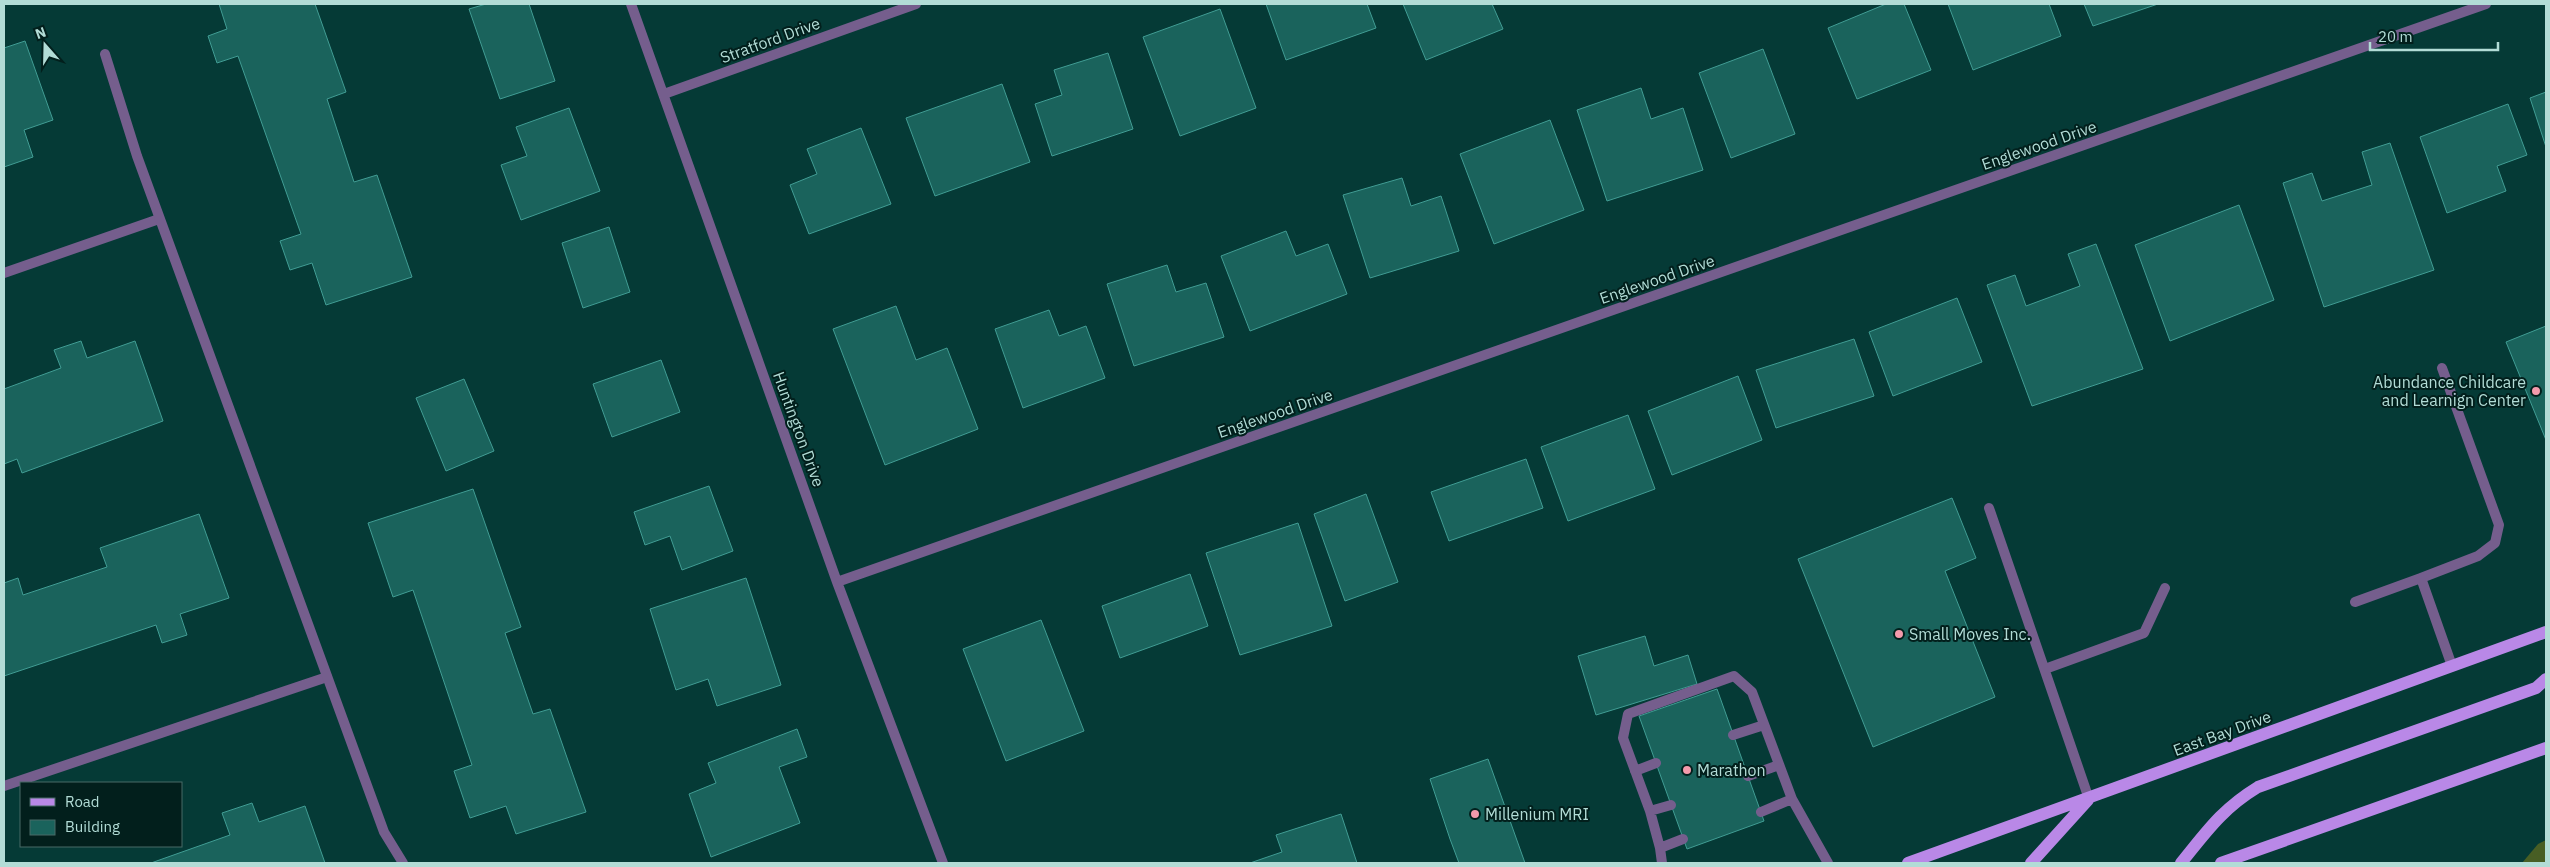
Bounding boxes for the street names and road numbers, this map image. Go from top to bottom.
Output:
street label: Stratford Drive [717,13,823,67]
street label: Englewood Drive [1979,116,2099,174]
street label: Englewood Drive [1597,250,1717,308]
street label: Huntington Drive [769,369,829,490]
street label: Englewood Drive [1215,384,1335,442]
street label: East Bay Drive [2170,706,2274,760]

